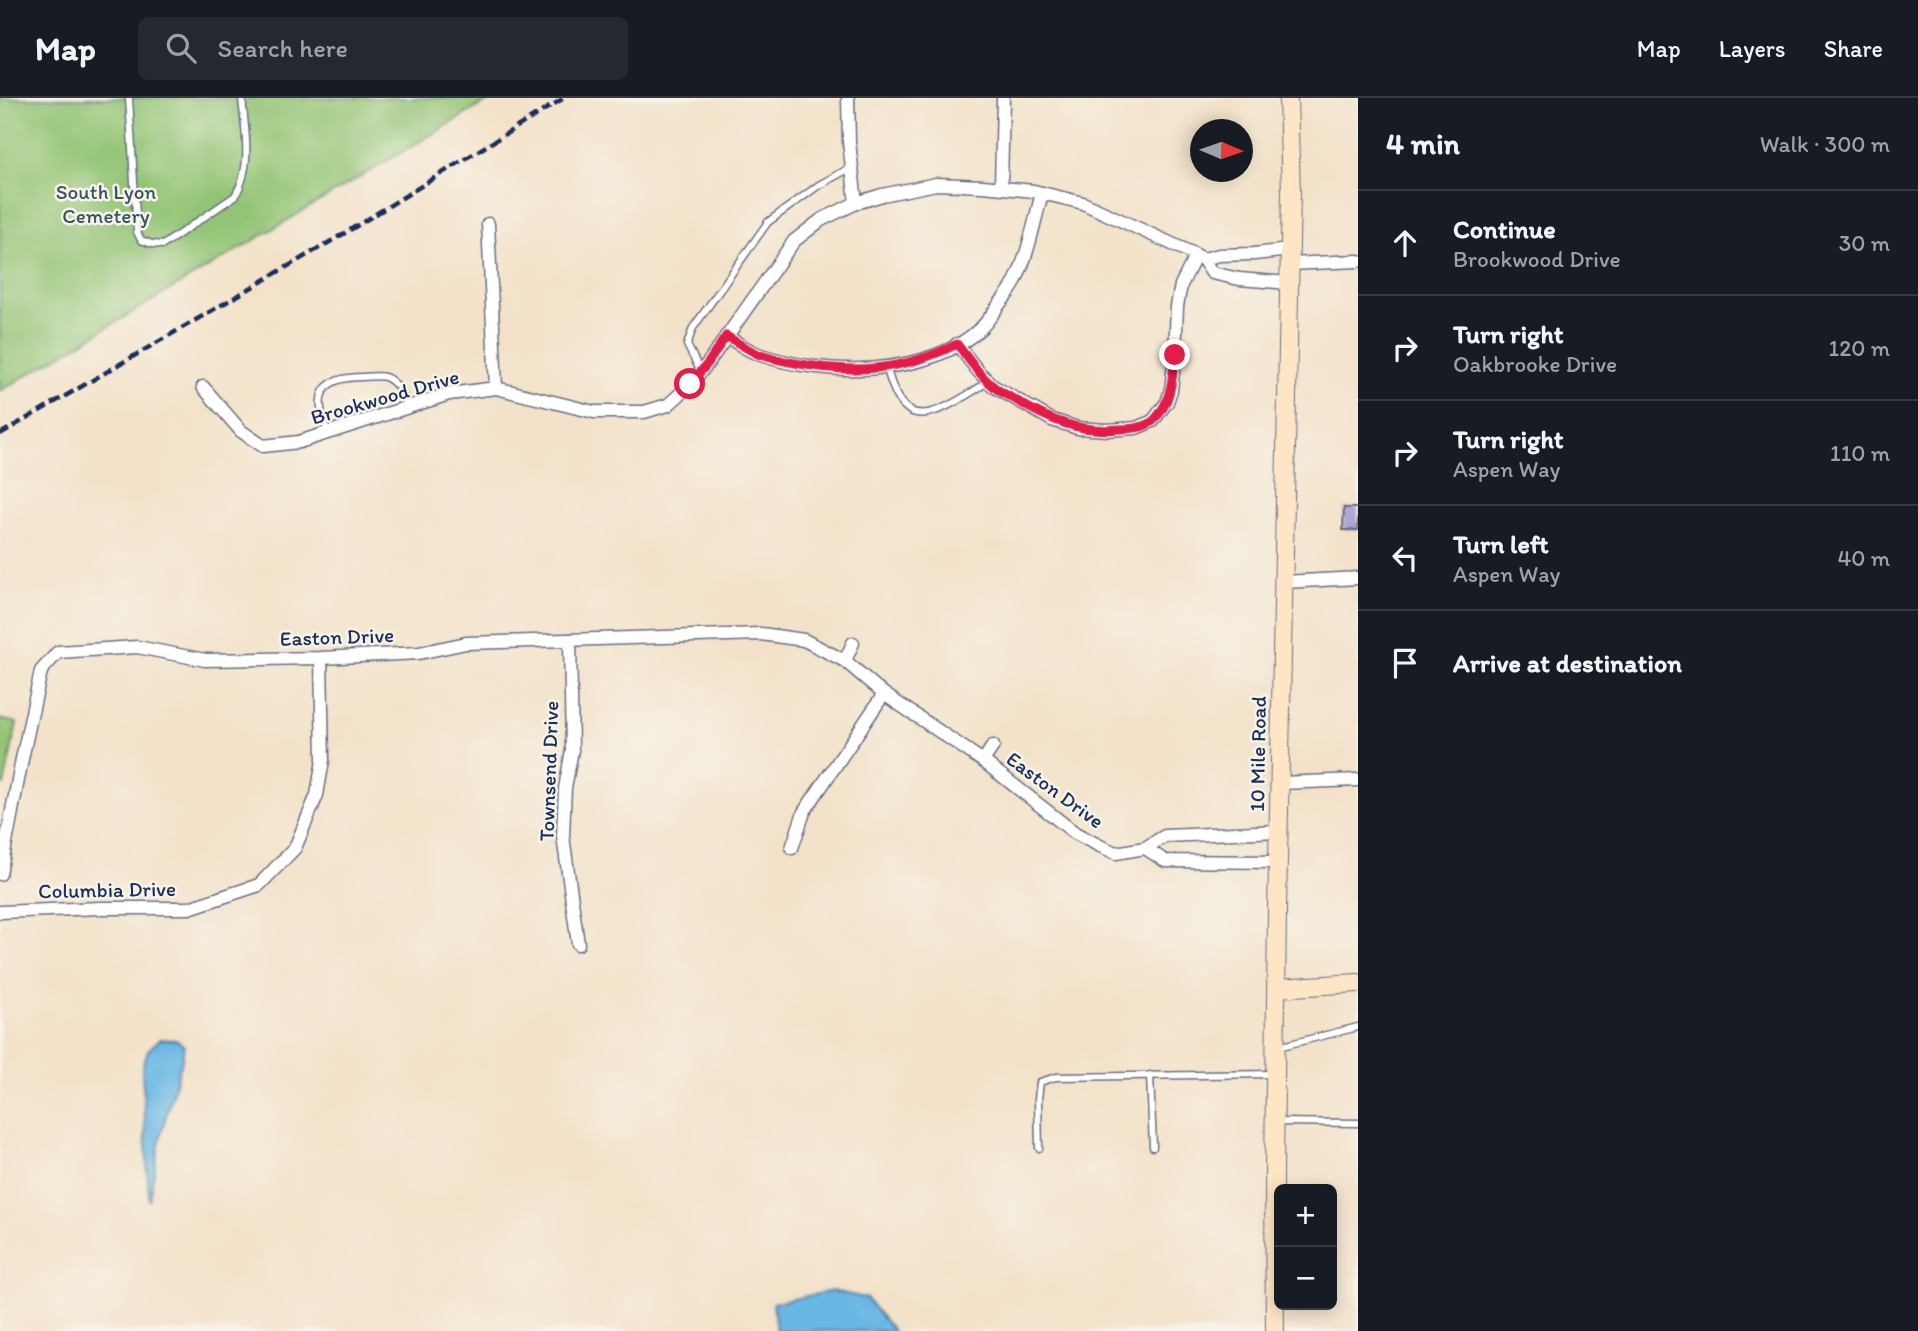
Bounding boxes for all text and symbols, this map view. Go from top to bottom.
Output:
search box [138,17,628,80]
text: Map [35,29,96,68]
icon: search [162,29,200,67]
text: Search here [218,32,348,64]
text: Map [1637,34,1681,63]
text: Layers [1719,34,1786,63]
text: Share [1824,34,1883,63]
north arrow [1190,119,1253,182]
text: 4 min [1386,125,1460,162]
text: Walk · 300 m [1760,130,1890,158]
park label: South Lyon Cemetery [56,179,156,228]
text: Continue [1453,213,1556,245]
icon: ahead [1386,224,1424,262]
text: 30 m [1839,229,1890,257]
text: Brookwood Drive [1453,245,1621,273]
text: Turn right [1453,318,1564,350]
icon: right [1386,329,1424,367]
text: 120 m [1829,334,1890,362]
route end [1159,339,1190,370]
text: Oakbrooke Drive [1453,350,1617,378]
street label: Brookwood Drive [308,363,462,430]
route start [674,368,705,399]
text: Turn right [1453,423,1564,455]
icon: right [1386,434,1424,472]
text: 110 m [1830,439,1890,467]
text: Aspen Way [1453,455,1560,483]
text: Turn left [1453,528,1549,560]
icon: left [1386,539,1424,577]
text: 40 m [1837,544,1890,572]
text: Aspen Way [1453,560,1560,588]
street label: Easton Drive [279,622,395,651]
icon: arrive [1386,644,1424,682]
text: Arrive at destination [1453,647,1682,679]
street label: 10 Mile Road [1244,696,1271,812]
street label: Townsend Drive [534,700,563,842]
street label: Easton Drive [1002,746,1109,833]
street label: Columbia Drive [38,876,176,903]
map controls [1274,1184,1337,1310]
button: + [1274,1184,1337,1247]
button: − [1274,1247,1337,1310]

